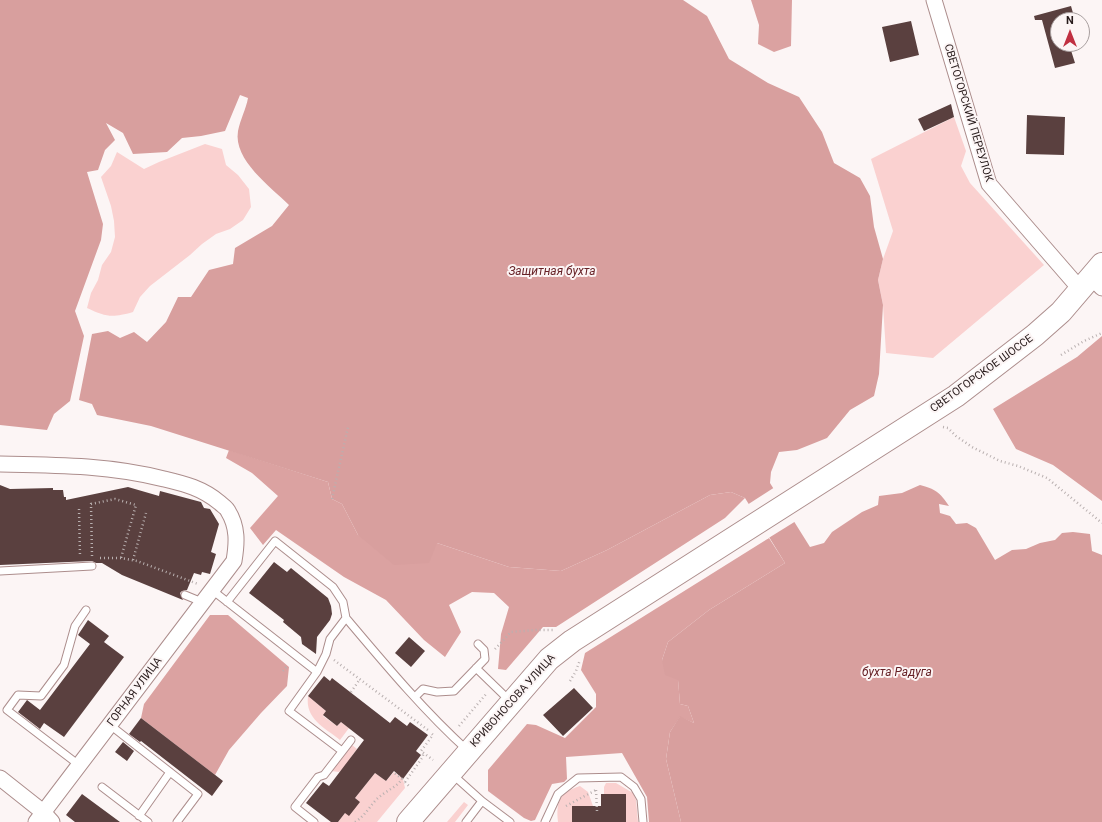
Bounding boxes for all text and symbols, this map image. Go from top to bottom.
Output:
north arrow [1050,12,1090,52]
text: N [1066,14,1074,27]
street label: СВЕТОГОРСКИЙ ПЕРЕУЛОК [941,42,995,184]
water label: Защитная бухта [508,265,596,279]
street label: СВЕТОГОРСКОЕ ШОССЕ [928,332,1036,416]
street label: КРИВОНОСОВА УЛИЦА [468,652,558,750]
street label: ГОРНАЯ УЛИЦА [105,655,165,729]
water label: бухта Радуга [862,666,932,680]

